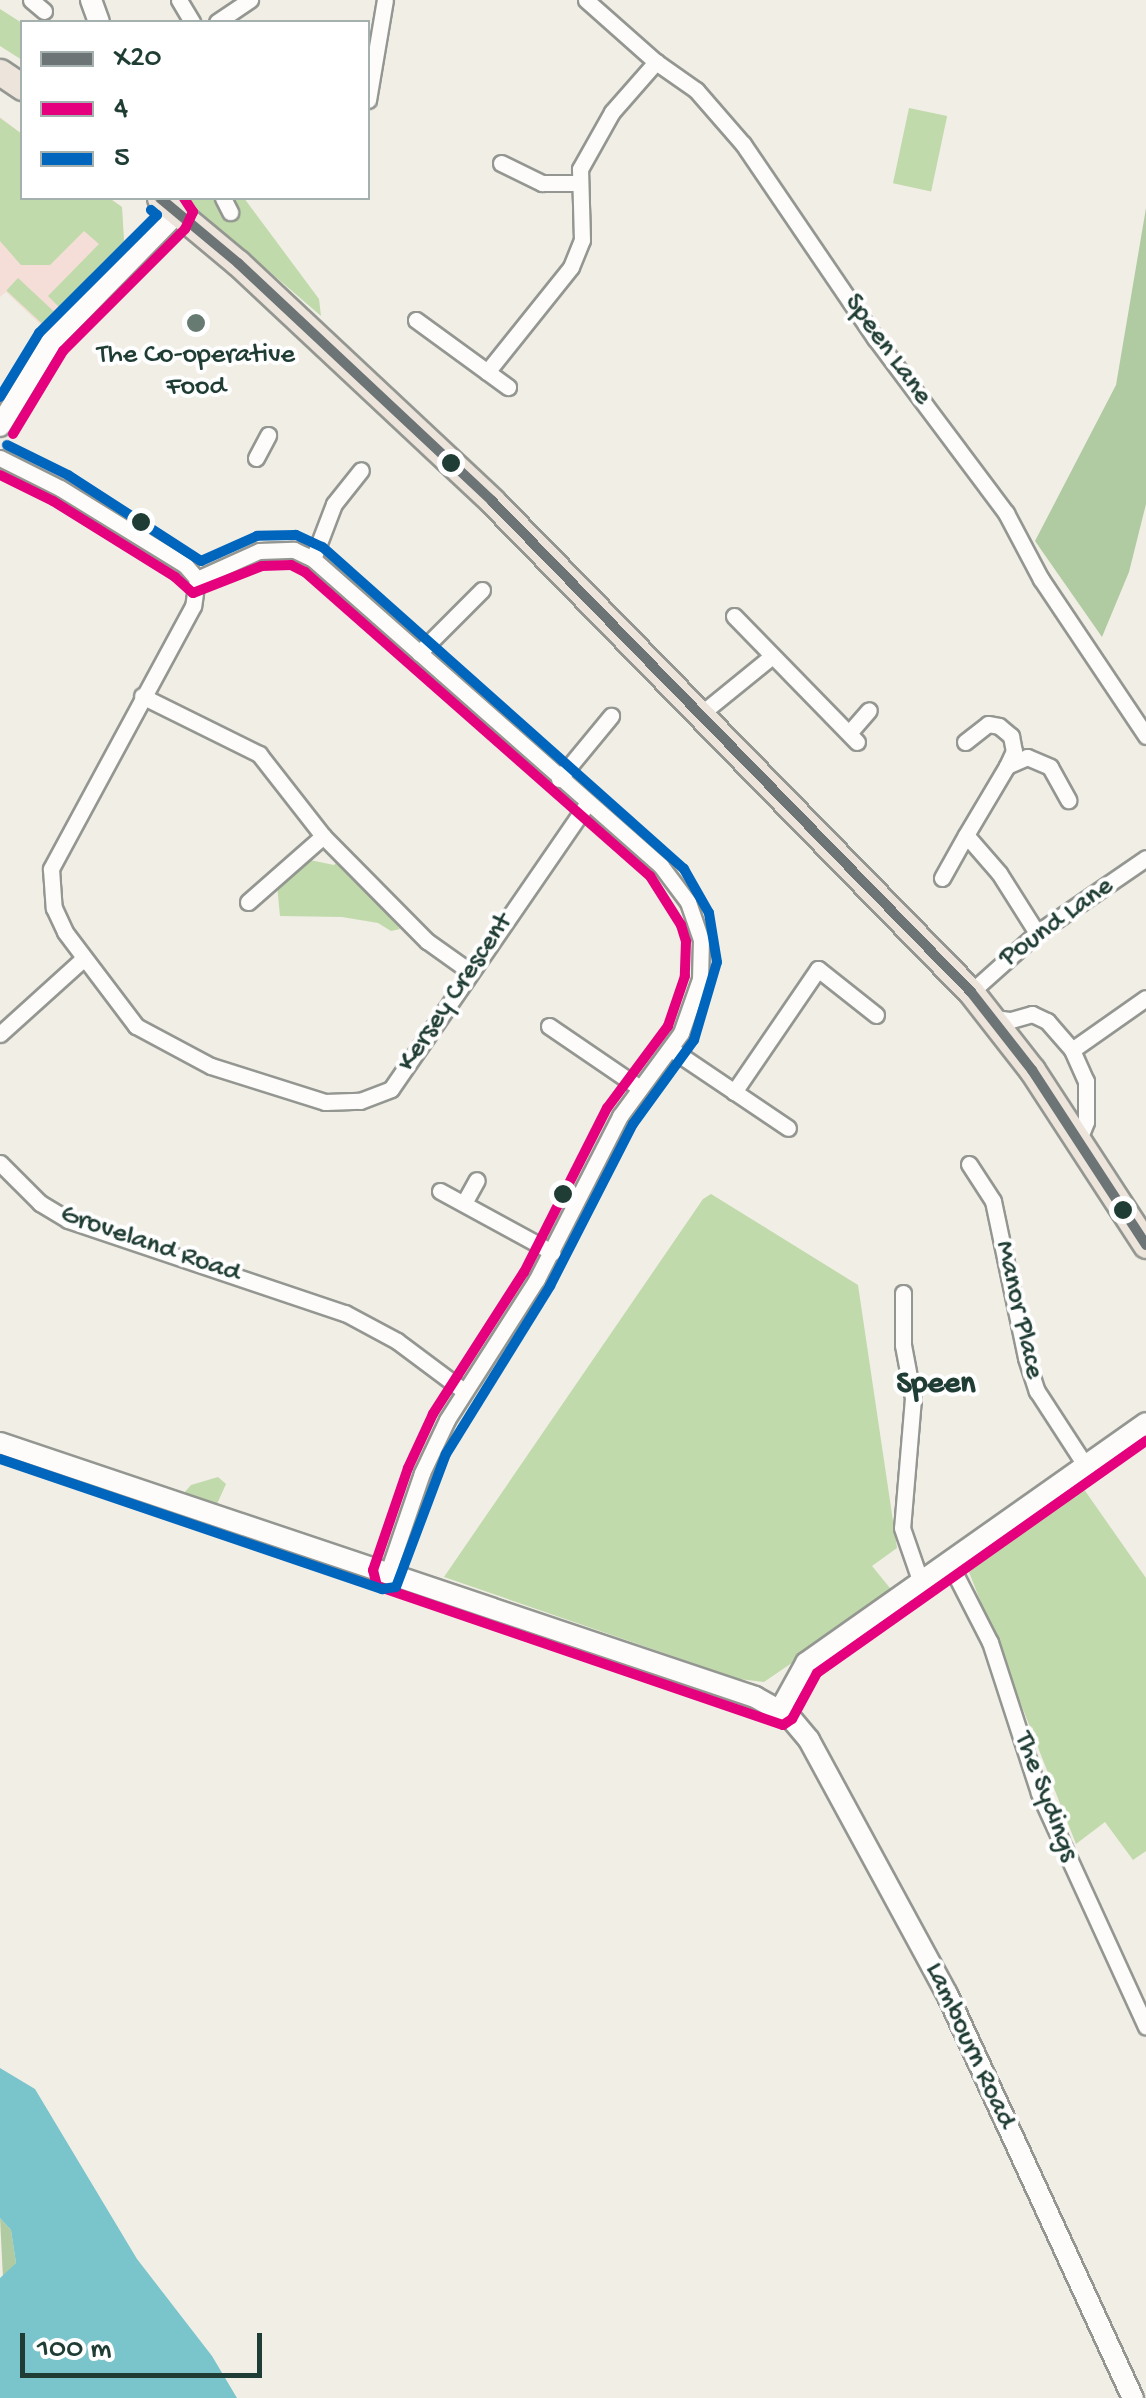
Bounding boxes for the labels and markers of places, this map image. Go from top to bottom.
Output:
marker: The Co-operative Food [185,312,207,334]
place label: The Co-operative Food [97,339,295,405]
unlabelled marker [441,453,461,473]
unlabelled marker [131,512,151,532]
unlabelled marker [553,1184,573,1204]
unlabelled marker [1113,1200,1133,1220]

